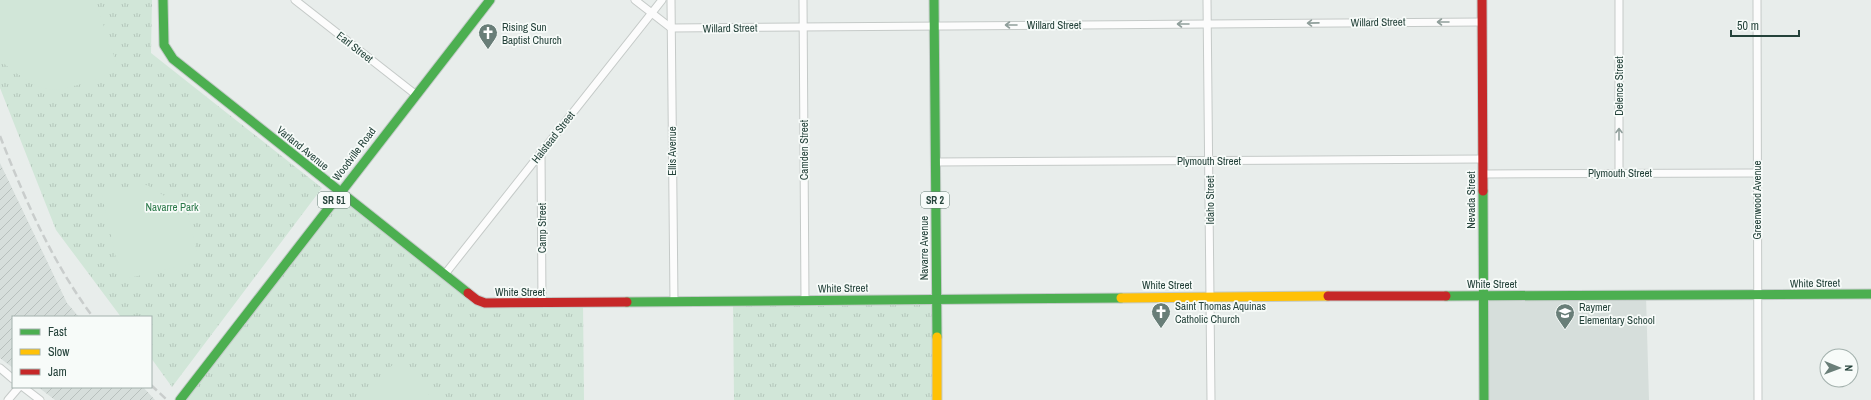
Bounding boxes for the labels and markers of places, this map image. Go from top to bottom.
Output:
place label: Rising Sun Baptist Church [502,20,562,47]
church icon: Rising Sun Baptist Church [477,22,499,50]
place label: Saint Thomas Aquinas Catholic Church [1175,299,1267,326]
place label: Raymer Elementary School [1579,300,1655,327]
church icon: Saint Thomas Aquinas Catholic Church [1150,301,1172,329]
school or university icon: Raymer Elementary School [1554,302,1576,330]

